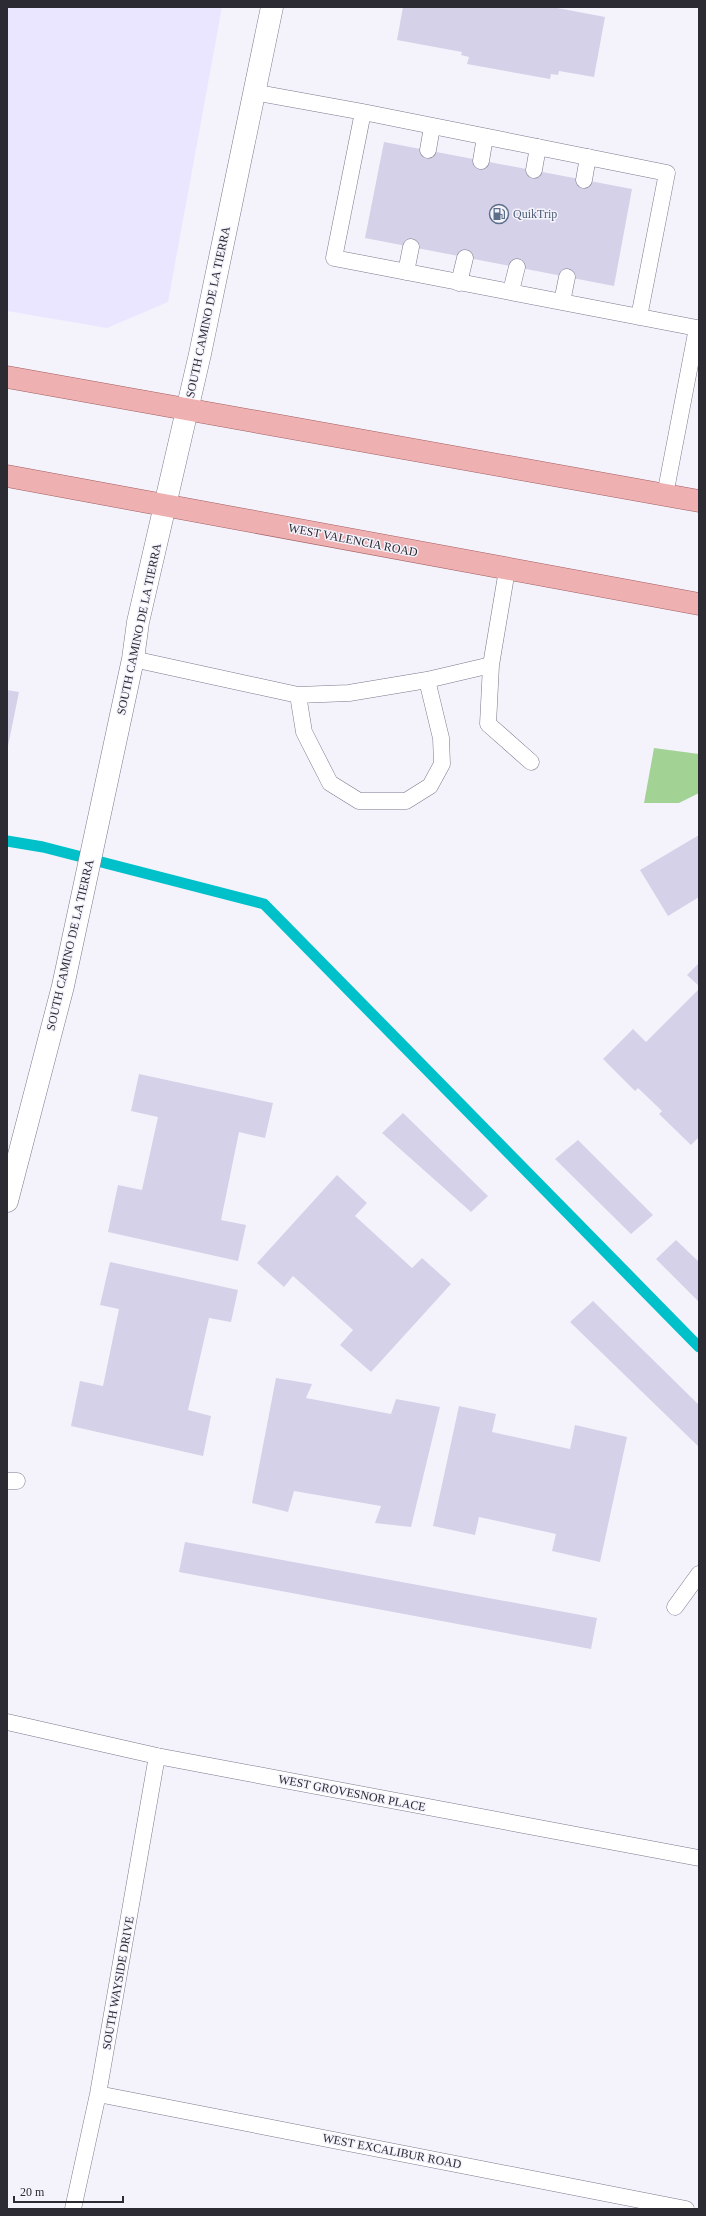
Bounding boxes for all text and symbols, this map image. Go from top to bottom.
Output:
fuel station icon: QuikTrip [488,203,510,225]
place label: QuikTrip [513,207,557,221]
street label: SOUTH CAMINO DE LA TIERRA [183,225,233,399]
street label: WEST VALENCIA ROAD [287,521,419,559]
street label: SOUTH CAMINO DE LA TIERRA [114,542,164,716]
street label: SOUTH CAMINO DE LA TIERRA [43,858,97,1032]
street label: WEST GROVESNOR PLACE [277,1772,427,1814]
street label: SOUTH WAYSIDE DRIVE [99,1915,137,2051]
street label: WEST EXCALIBUR ROAD [321,2131,463,2171]
scale bar [14,2178,123,2204]
text: 20 m [20,2185,45,2199]

